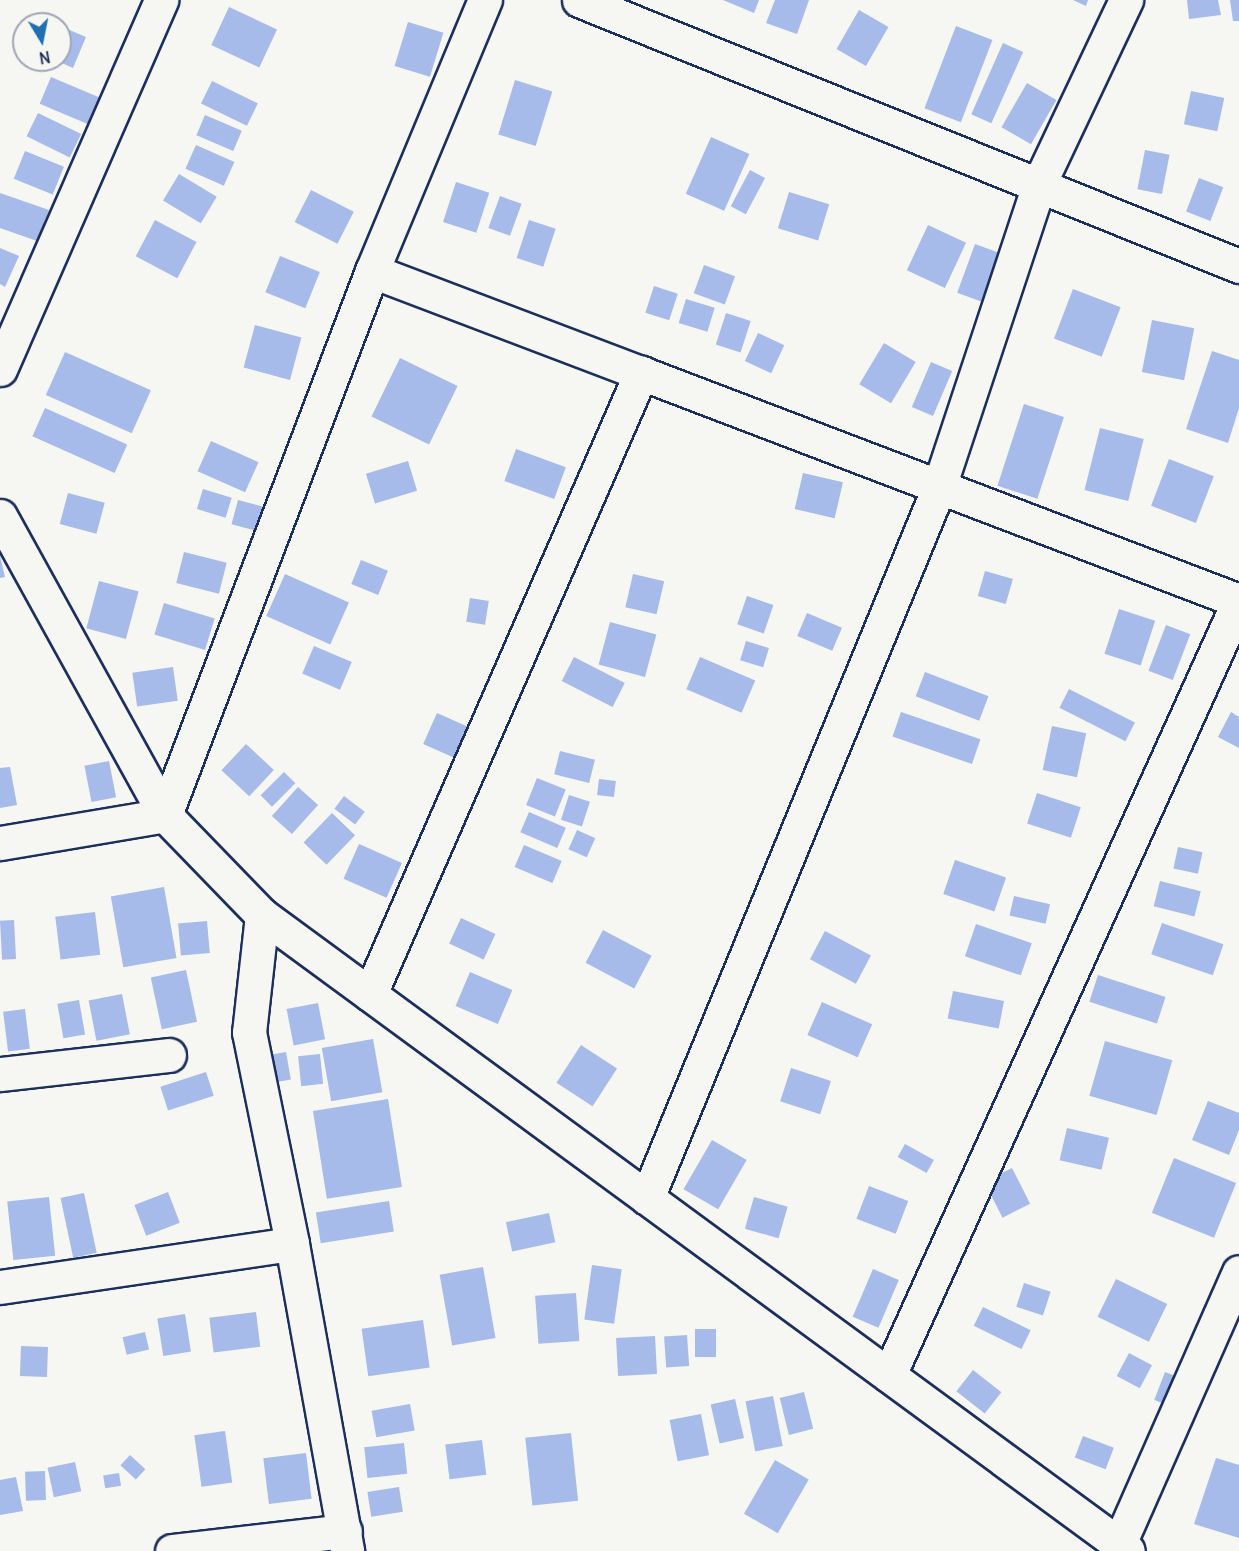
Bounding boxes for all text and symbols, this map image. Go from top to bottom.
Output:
north arrow [12,12,72,72]
text: N [38,47,52,69]

